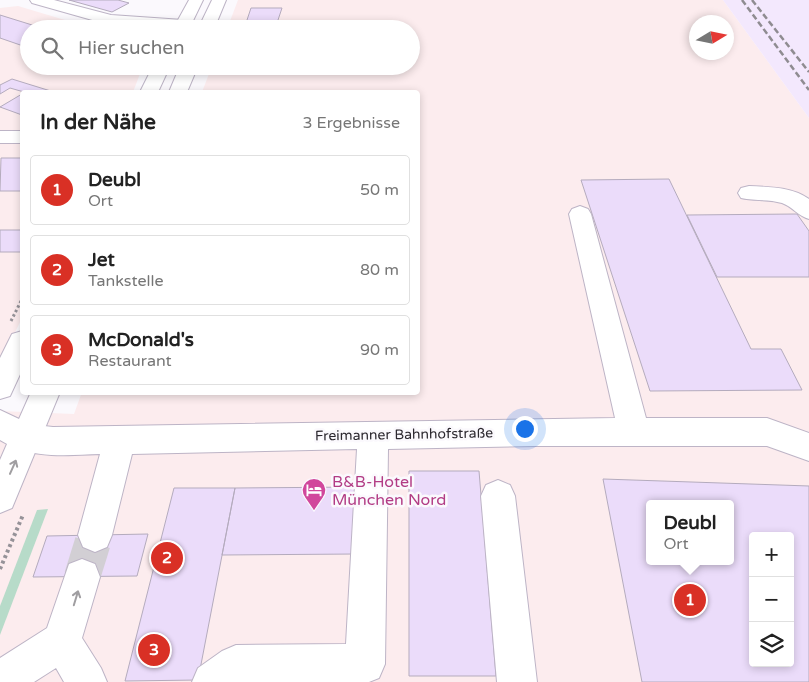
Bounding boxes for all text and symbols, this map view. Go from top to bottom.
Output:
north arrow [689,15,734,60]
search box [20,20,420,75]
icon: search [38,34,66,62]
text: Hier suchen [78,37,185,59]
text: In der Nähe [40,110,156,135]
text: 3 Ergebnisse [302,113,400,133]
text: Deubl [88,169,141,191]
text: 1 [52,180,62,200]
text: 50 m [360,180,399,200]
text: Ort [88,191,113,211]
text: Jet [88,249,115,271]
text: 2 [52,260,62,280]
text: 80 m [360,260,399,280]
text: Tankstelle [88,271,164,291]
text: McDonald's [88,329,194,351]
text: 3 [52,340,62,360]
text: 90 m [360,340,399,360]
text: Restaurant [88,351,172,371]
your location [512,416,538,442]
street label: Freimanner Bahnhofstraße [315,424,493,445]
one-way arrow [9,460,18,475]
place label: B&B-Hotel München Nord [332,472,446,510]
hotel icon: B&B-Hotel München Nord [301,477,327,511]
popup [646,500,734,565]
text: Deubl [664,512,716,534]
map controls [749,532,794,667]
button: + [749,532,794,577]
text: Ort [664,534,689,554]
pin: 2 [151,539,183,577]
button: − [749,577,794,622]
pin: 1 [674,581,706,619]
one-way arrow [71,591,81,607]
button: layers [749,622,794,667]
pin: 3 [138,631,170,669]

